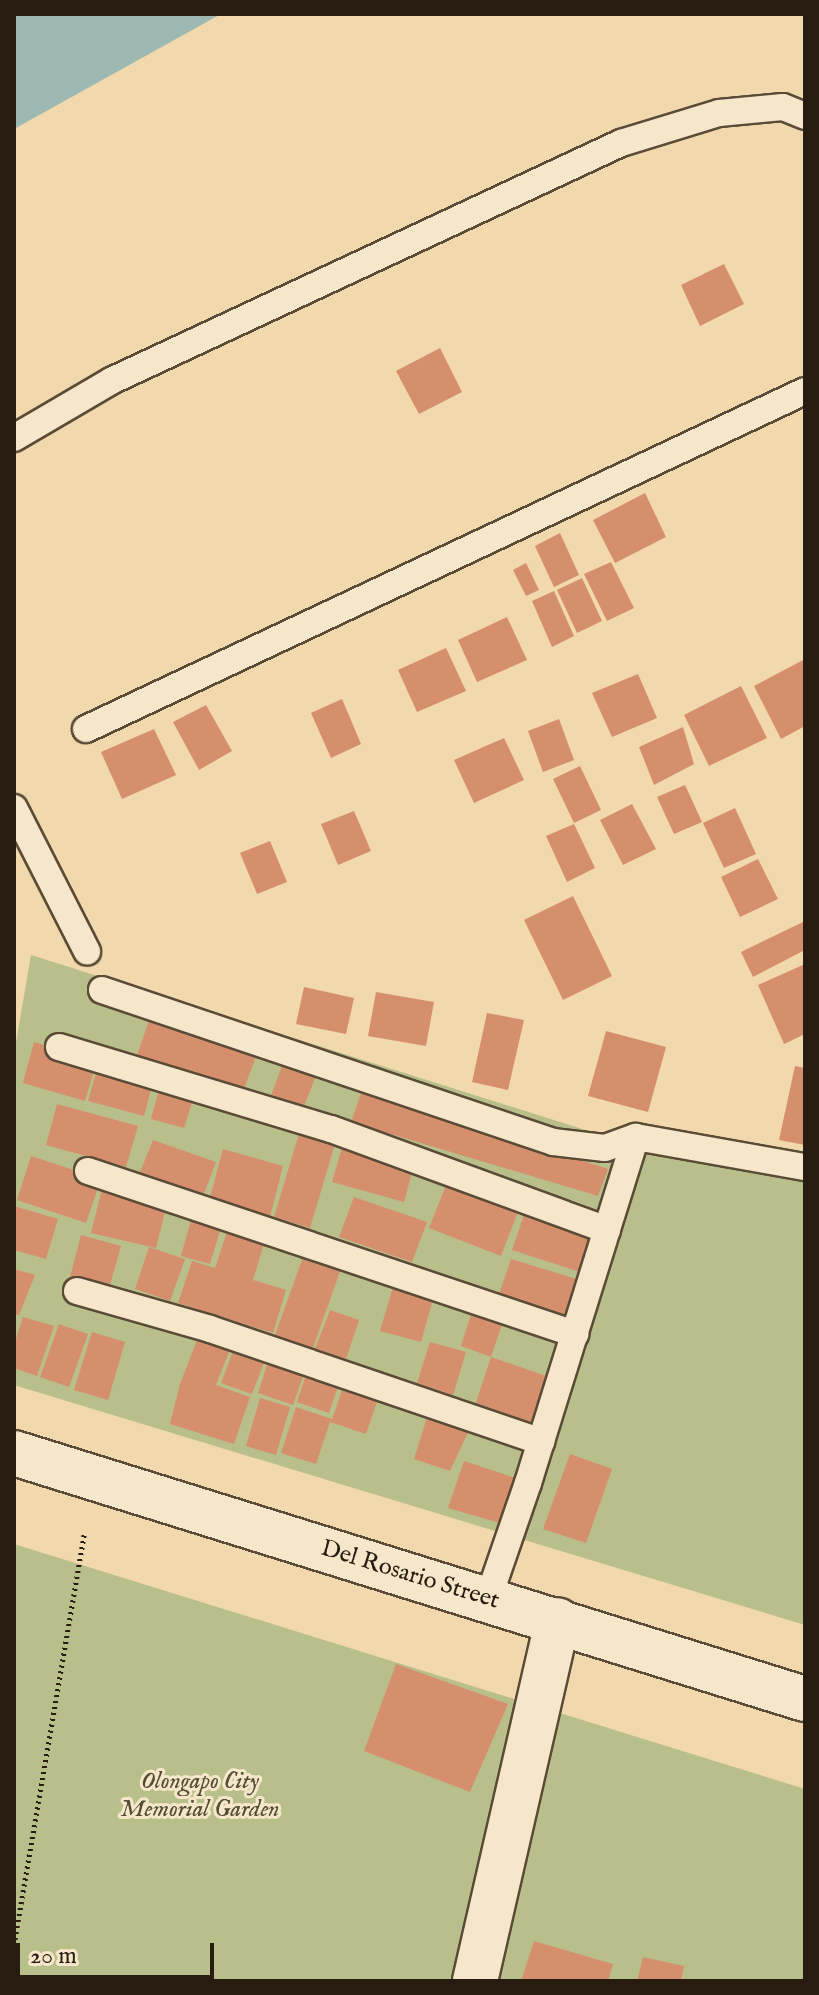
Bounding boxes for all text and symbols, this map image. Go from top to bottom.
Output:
street label: Del Rosario Street [317,1534,503,1616]
park label: Olongapo City Memorial Garden [120,1768,280,1824]
scale bar [20,1927,218,1977]
text: 20 m [30,1941,77,1972]

